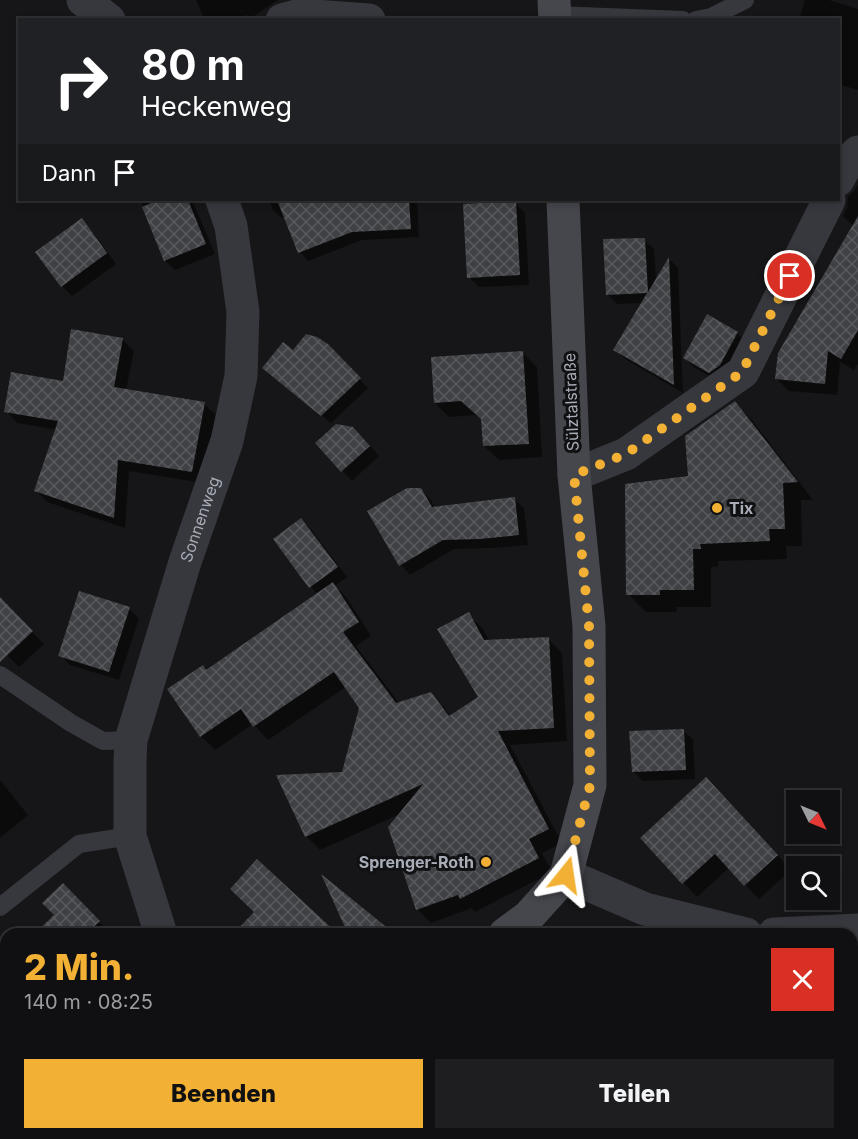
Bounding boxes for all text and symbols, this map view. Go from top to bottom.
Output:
text: 80 m [141,39,245,90]
icon: right [42,42,120,120]
text: Heckenweg [141,90,292,123]
icon: arrive [108,156,141,189]
text: Dann [42,160,96,186]
pin [764,250,815,301]
icon: arrive [773,259,806,292]
street label: Sülztalstraße [559,352,583,452]
street label: Sonnenweg [176,474,224,565]
place label: Tix [729,498,753,518]
marker: Tix [710,501,724,515]
north arrow [786,790,840,844]
map controls [786,790,840,910]
position arrow [534,843,598,907]
place label: Sprenger-Roth [359,852,474,872]
marker: Sprenger-Roth [479,855,493,869]
button: search [786,856,840,910]
text: 2 Min. [24,945,135,989]
button: close [771,948,834,1011]
text: 140 m · 08:25 [24,990,153,1014]
button: Beenden [24,1059,423,1128]
button: Teilen [435,1059,834,1128]

